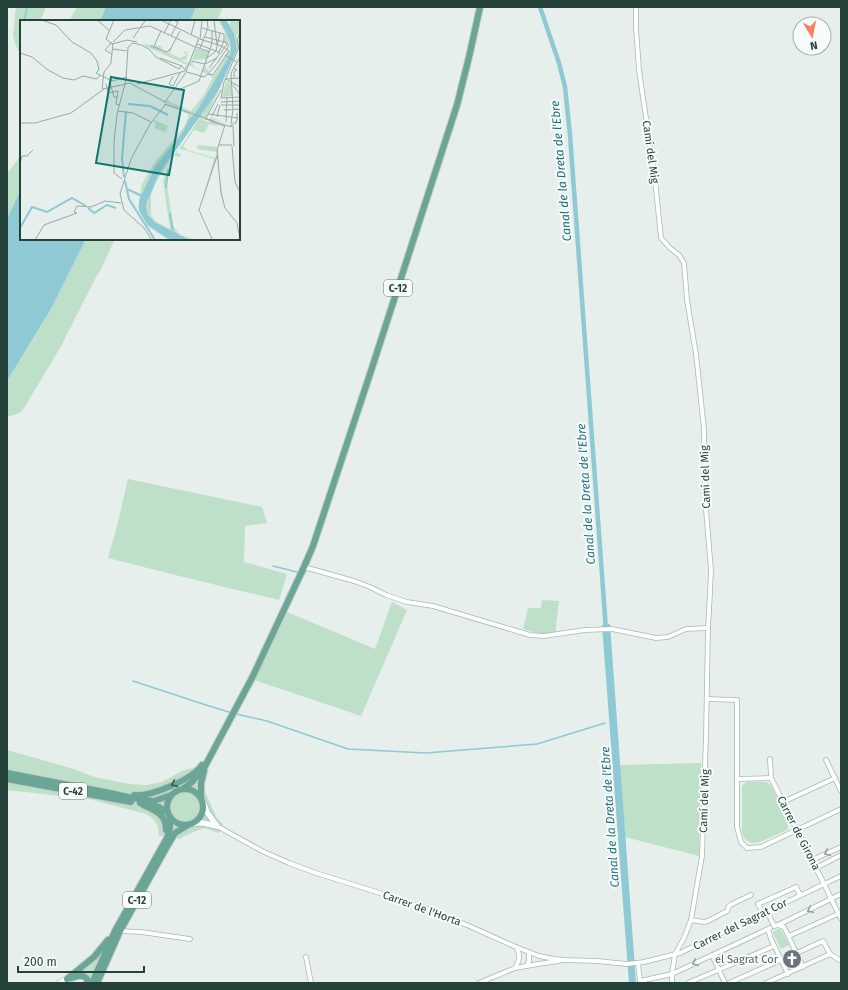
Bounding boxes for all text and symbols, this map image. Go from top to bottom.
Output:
north arrow [792,16,832,56]
inset map [20,20,240,240]
text: N [809,38,818,52]
water label: Canal de la Dreta de l'Ebre [548,100,574,242]
street label: Camí del Mig [640,120,661,185]
road number: C-12 [384,280,412,296]
water label: Canal de la Dreta de l'Ebre [574,423,598,565]
street label: Camí del Mig [698,445,713,509]
water label: Canal de la Dreta de l'Ebre [598,746,622,888]
street label: Camí del Mig [697,769,712,833]
one-way arrow [171,779,178,787]
road number: C-42 [59,783,87,799]
street label: Carrer de Girona [774,794,823,873]
one-way arrow [823,848,831,856]
street label: Carrer de l'Horta [381,888,463,929]
road number: C-12 [123,892,151,908]
street label: Carrer del Sagrat Cor [691,896,790,953]
one-way arrow [806,905,814,912]
scale bar [18,948,144,974]
church icon: el Sagrat Cor [781,948,803,970]
place label: el Sagrat Cor [715,953,779,966]
text: 200 m [24,955,57,969]
one-way arrow [692,959,699,967]

